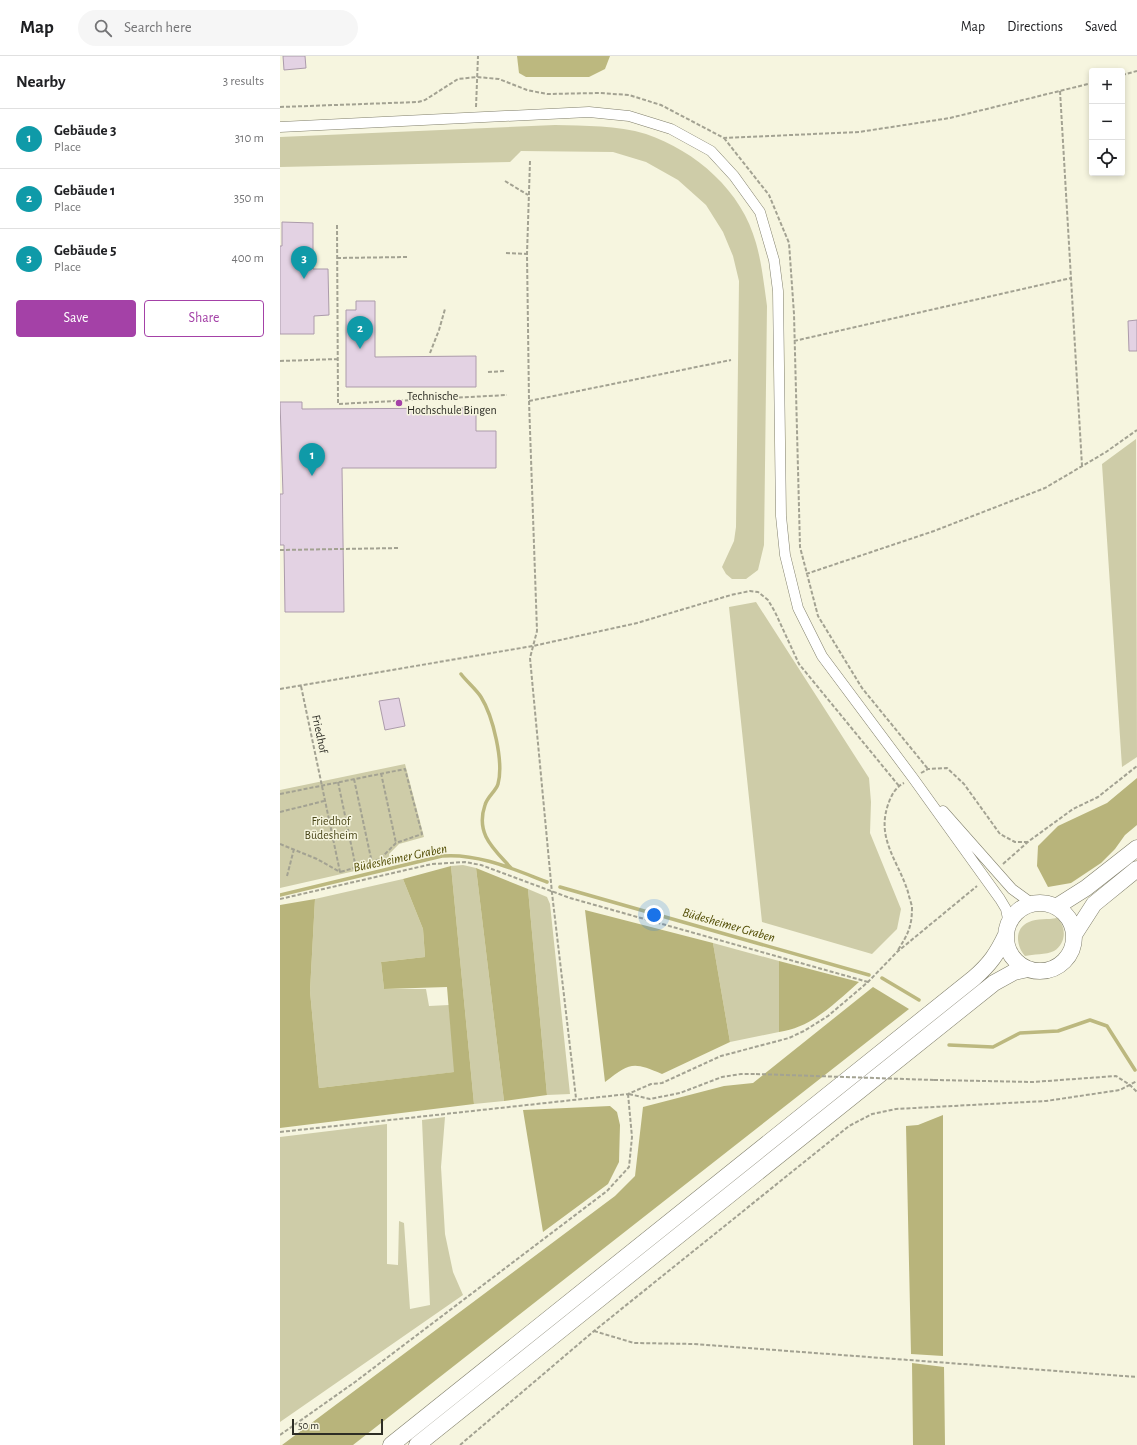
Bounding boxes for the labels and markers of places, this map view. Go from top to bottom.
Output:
pin: 3 [291,246,317,279]
pin: 2 [347,316,373,349]
place label: Technische Hochschule Bingen [407,390,497,416]
marker: Technische Hochschule Bingen [394,398,404,408]
pin: 1 [299,443,325,476]

